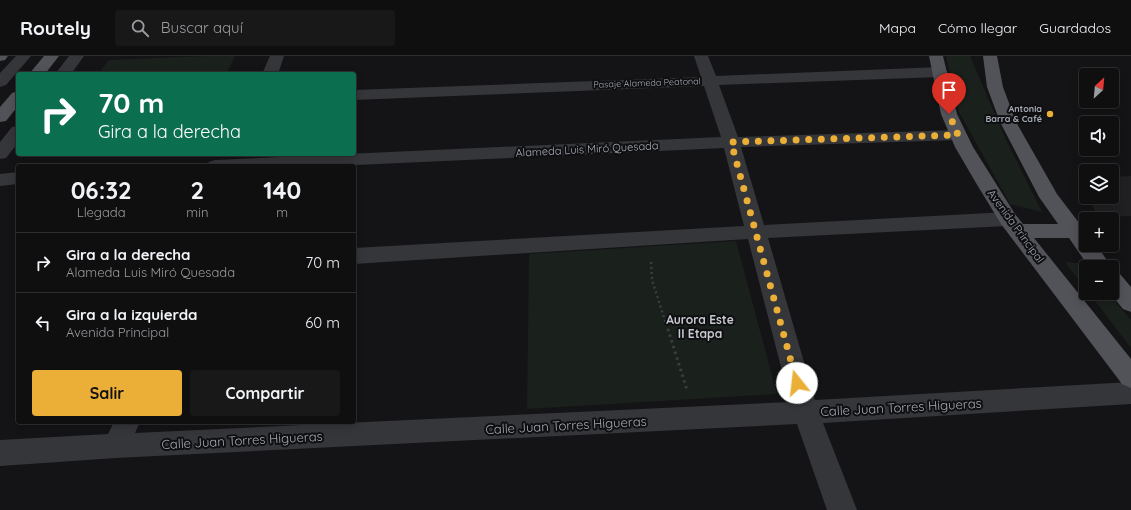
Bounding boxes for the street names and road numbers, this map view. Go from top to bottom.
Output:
street label: Pasaje Alameda Peatonal [593,75,701,90]
street label: Alameda Luis Miró Quesada [515,138,659,160]
street label: Avenida Principal [985,187,1047,265]
street label: Calle Juan Torres Higueras [820,395,982,419]
street label: Calle Juan Torres Higueras [485,413,647,437]
street label: Calle Juan Torres Higueras [161,428,323,452]

